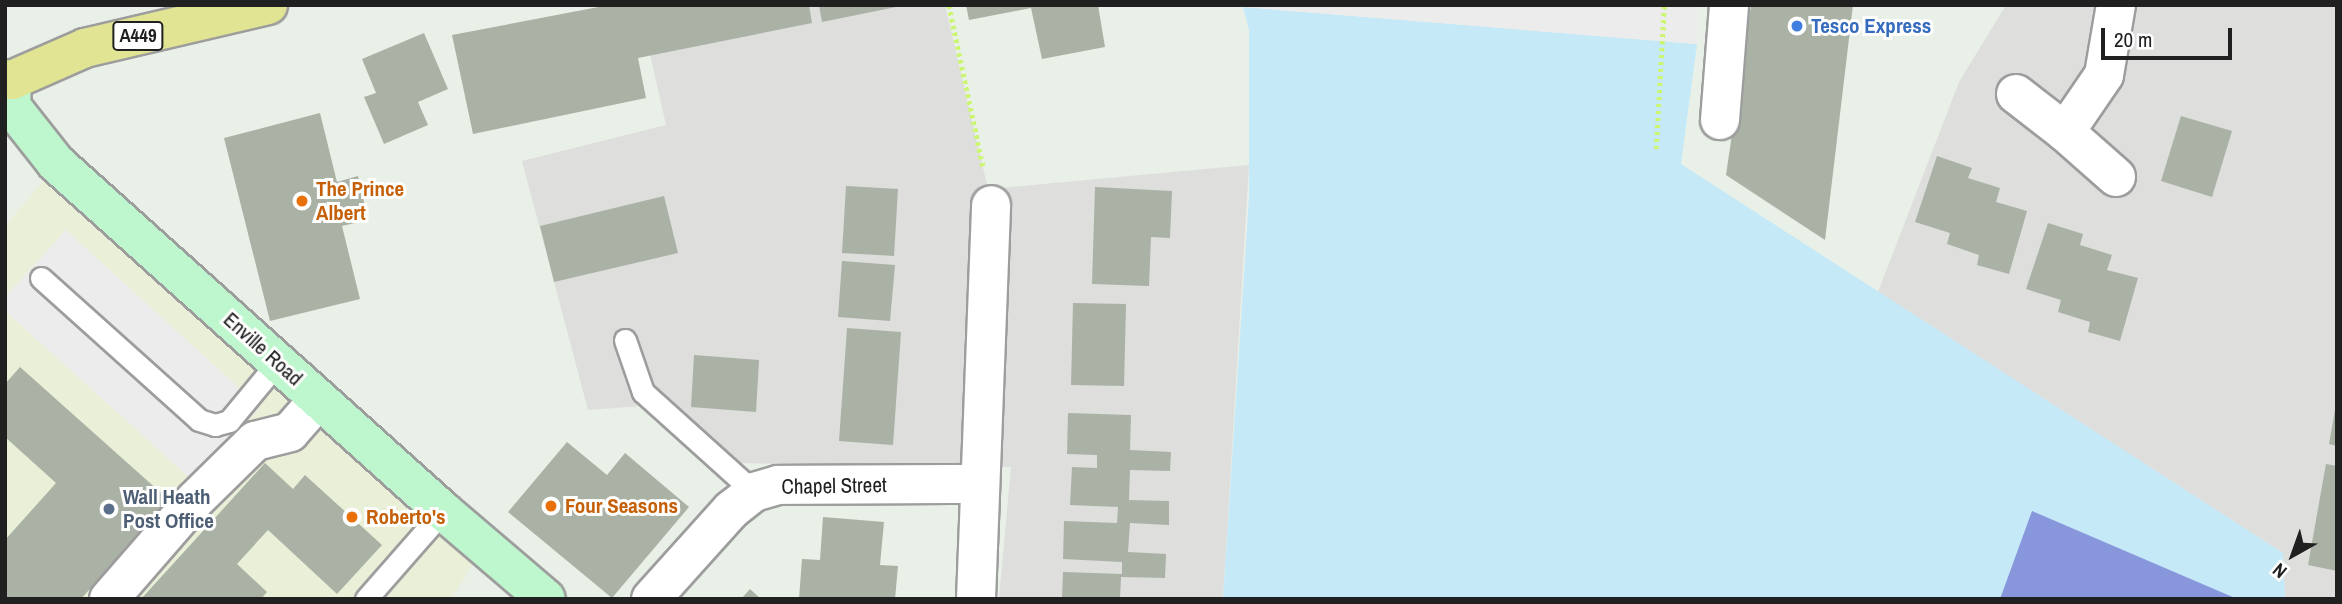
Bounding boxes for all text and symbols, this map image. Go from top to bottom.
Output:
place label: Tesco Express [1811,13,1931,39]
scale bar [2104,14,2235,58]
marker: Tesco Express [1789,18,1805,34]
road number: A449 [112,20,164,52]
text: 20 m [2114,25,2152,54]
place label: The Prince Albert [316,176,404,226]
marker: The Prince Albert [294,193,310,209]
street label: Enville Road [218,307,308,391]
street label: Chapel Street [781,472,887,500]
place label: Wall Heath Post Office [123,484,214,534]
place label: Four Seasons [565,493,678,519]
marker: Four Seasons [543,498,559,514]
marker: Wall Heath Post Office [101,501,117,517]
place label: Roberto's [366,504,446,530]
marker: Roberto's [344,509,360,525]
north arrow [2258,520,2328,590]
text: N [2267,558,2292,585]

